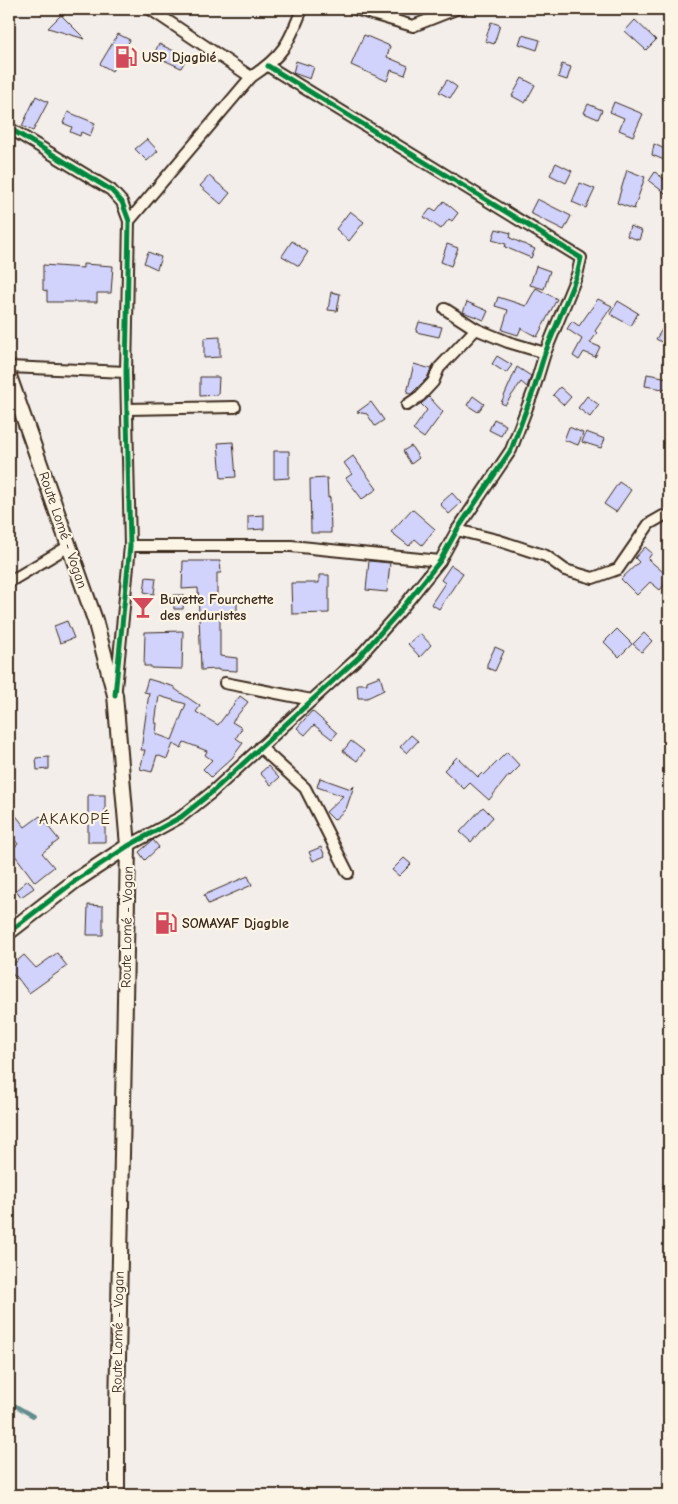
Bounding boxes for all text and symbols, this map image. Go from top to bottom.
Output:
fuel station icon: USP Djagblé [113,44,139,70]
place label: USP Djagblé [142,49,217,66]
street label: Route Lomé - Vogan [35,469,91,591]
place label: Buvette Fourchette des enduristes [160,591,274,624]
bar icon: Buvette Fourchette des enduristes [130,594,156,620]
district label: AKAKOPÉ [39,809,111,828]
street label: Route Lomé - Vogan [117,866,137,988]
fuel station icon: SOMAYAF Djagble [153,910,179,936]
place label: SOMAYAF Djagble [182,915,289,932]
street label: Route Lomé - Vogan [108,1271,128,1393]

